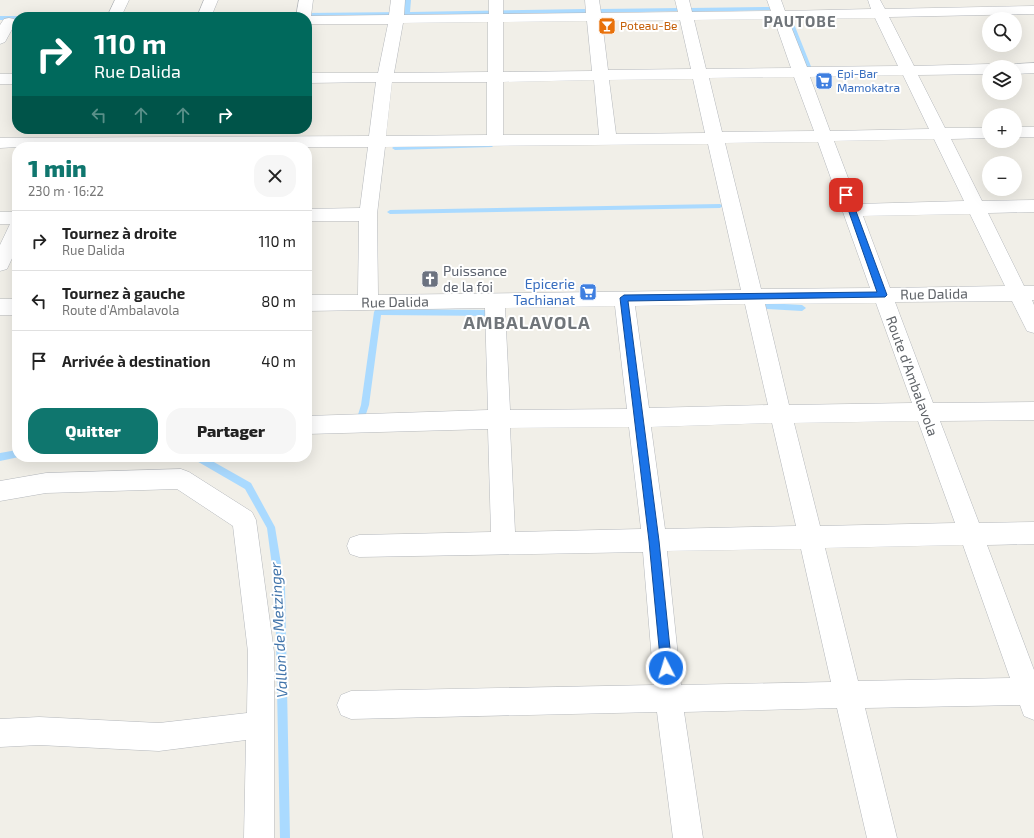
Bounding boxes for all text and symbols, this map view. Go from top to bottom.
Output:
district label: PAUTOBE [763,12,837,30]
map controls [982,12,1022,196]
button: search [982,12,1022,52]
bar icon: Poteau-Be [597,16,617,36]
place label: Poteau-Be [620,18,678,32]
text: 110 m [94,26,167,60]
icon: right [28,28,80,80]
text: Rue Dalida [94,60,181,82]
button: layers [982,60,1022,100]
place label: Epi-Bar Mamokatra [837,66,900,94]
supermarket icon: Epi-Bar Mamokatra [814,71,834,91]
icon: left [88,104,110,126]
icon: ahead [130,104,152,126]
icon: ahead [172,104,194,126]
icon: right [214,104,236,126]
button: + [982,108,1022,148]
text: 1 min [28,153,87,182]
button: close [254,155,296,197]
button: − [982,156,1022,196]
pin [829,178,863,212]
text: 230 m · 16:22 [28,183,104,199]
icon: arrive [835,184,857,206]
text: Tournez à droite [62,224,177,242]
icon: right [28,230,50,252]
text: 110 m [259,232,296,250]
text: Rue Dalida [62,242,125,258]
place label: Puissance de la foi [443,262,507,295]
church icon: Puissance de la foi [420,269,440,289]
place label: Epicerie Tachianat [513,275,575,308]
supermarket icon: Epicerie Tachianat [578,282,598,302]
text: Tournez à gauche [62,284,185,302]
street label: Rue Dalida [900,284,968,303]
icon: left [28,290,50,312]
text: 80 m [261,292,296,310]
street label: Rue Dalida [361,292,429,311]
text: Route d'Ambalavola [62,302,180,318]
district label: AMBALAVOLA [463,311,591,333]
street label: Route d'Ambalavola [883,313,942,438]
icon: arrive [28,350,50,372]
text: Arrivée à destination [62,352,210,370]
text: 40 m [261,352,296,370]
button: Quitter [28,408,158,454]
button: Partager [166,408,296,454]
water label: Vallon de Metzinger [265,561,291,698]
position arrow [645,647,687,689]

